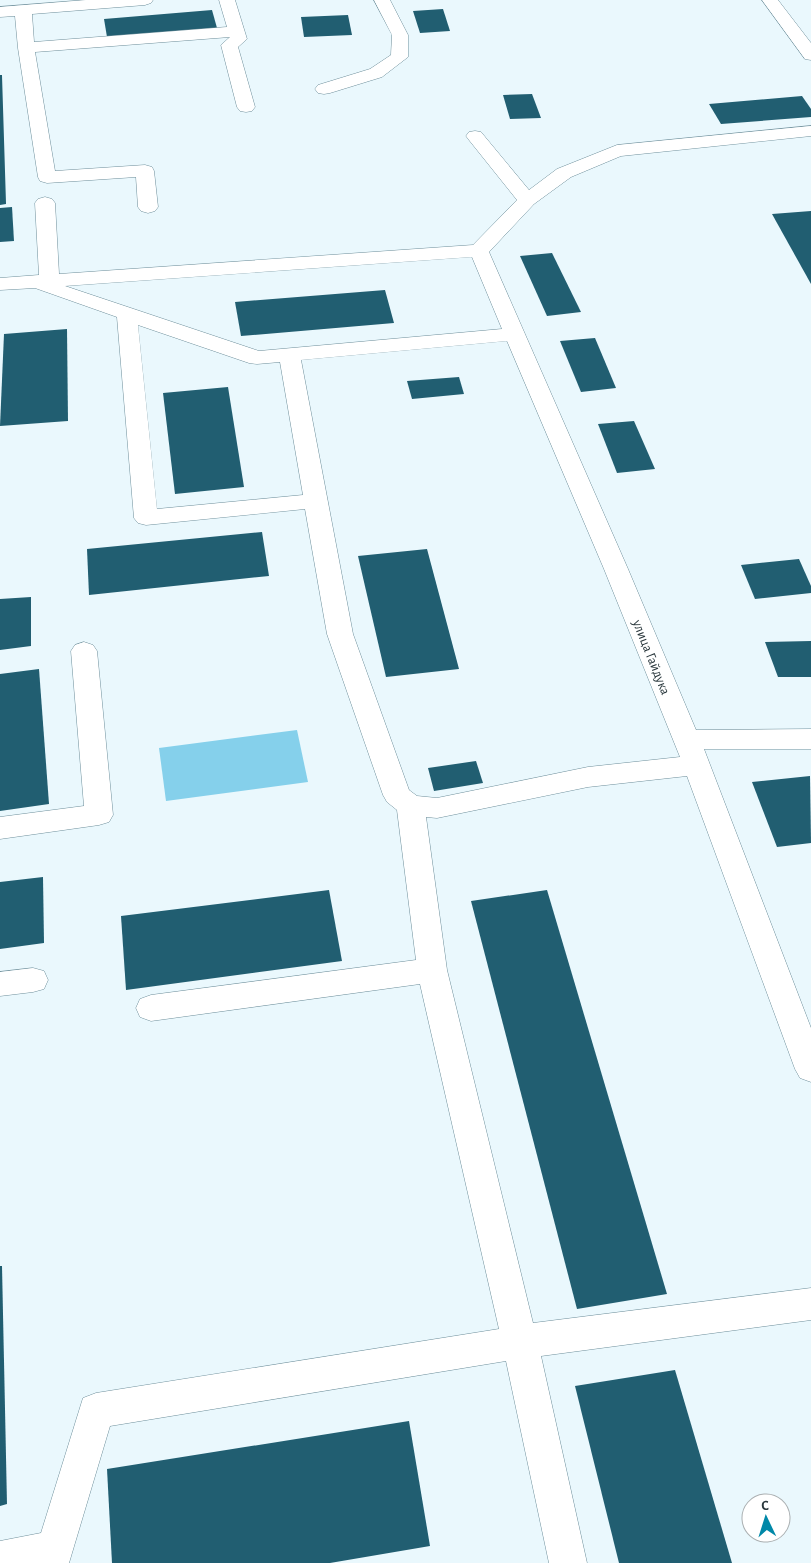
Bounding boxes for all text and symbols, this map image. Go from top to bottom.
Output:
street label: улица Гайдука [629,617,673,697]
north arrow [741,1493,791,1543]
text: С [761,1499,770,1513]

